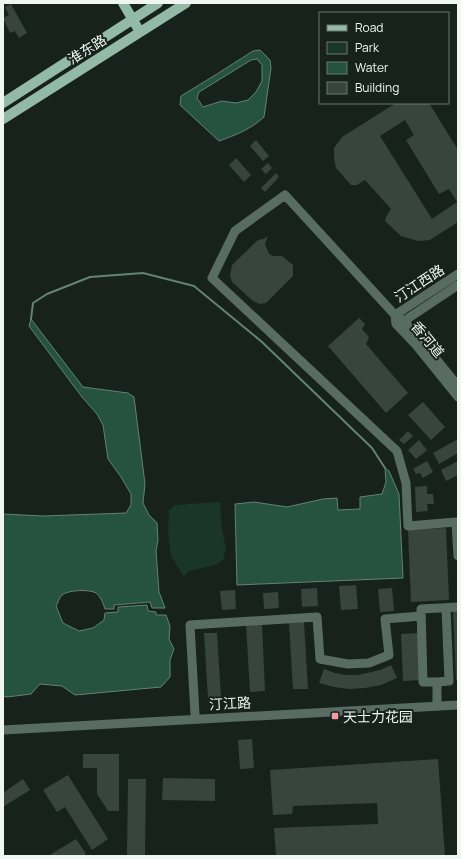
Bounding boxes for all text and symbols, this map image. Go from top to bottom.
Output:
legend [319,12,449,104]
text: Road [355,19,383,36]
street label: 淮东路 [64,30,110,68]
text: Park [355,39,380,56]
text: Water [355,59,389,76]
text: Building [355,79,399,96]
street label: 汀江西路 [390,260,448,306]
street label: 香河道 [407,317,449,361]
street label: 汀江路 [209,692,251,714]
place label: 天士力花园 [343,707,413,726]
marker: 天士力花园 [330,711,340,721]

